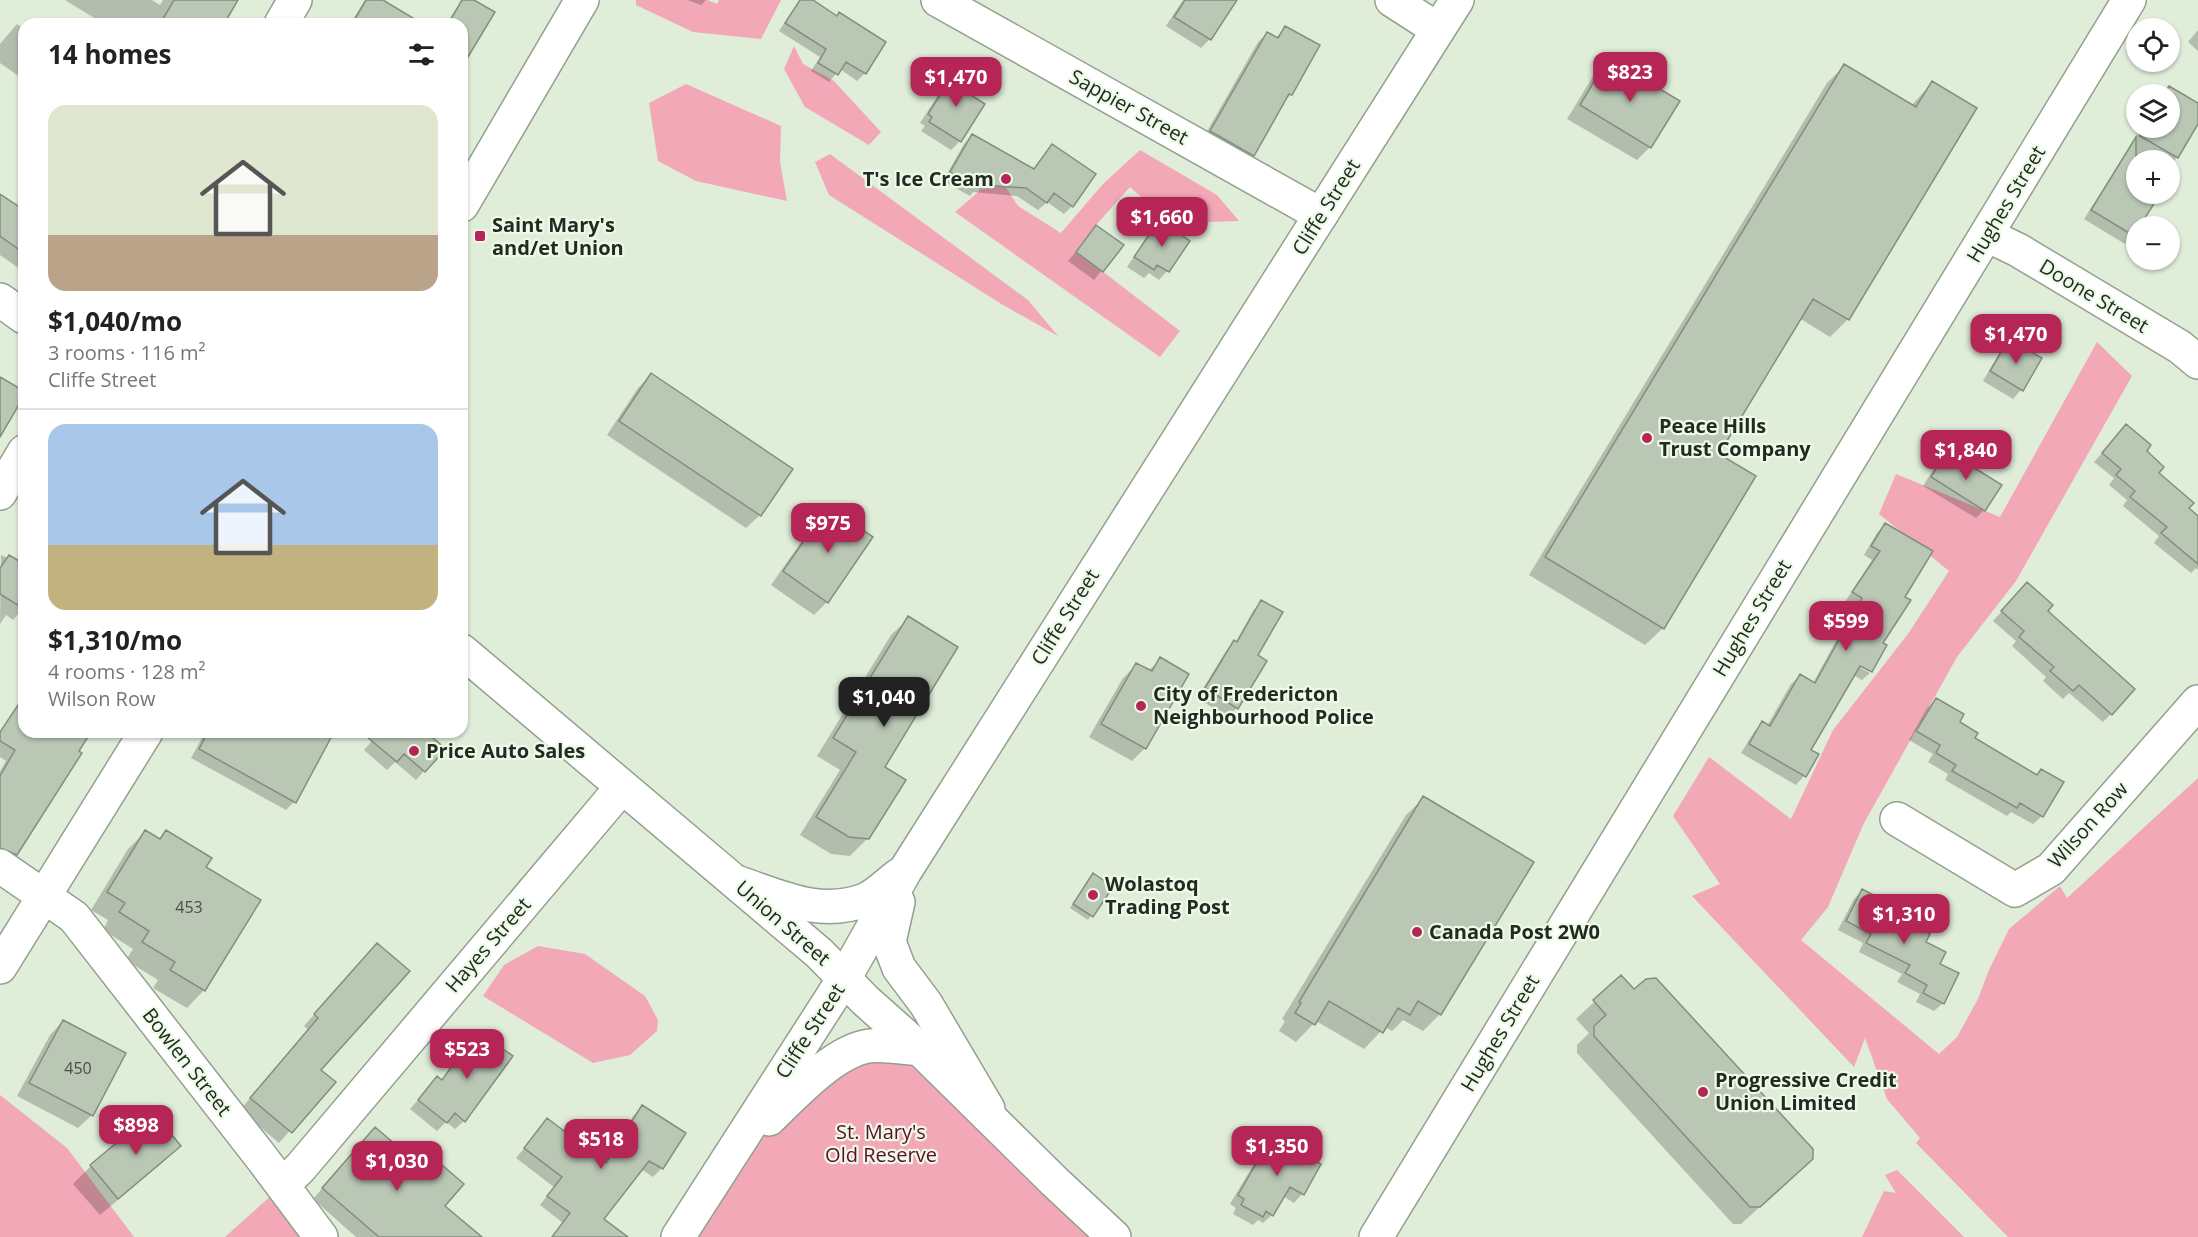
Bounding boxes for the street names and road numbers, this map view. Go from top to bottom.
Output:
street label: Sappier Street [1065,63,1194,150]
street label: Hughes Street [1960,140,2051,267]
street label: Cliffe Street [1285,154,1366,260]
street label: Doone Street [2035,252,2154,339]
street label: Hughes Street [1706,554,1797,681]
street label: Cliffe Street [1024,564,1105,670]
street label: Wilson Row [2042,775,2134,874]
street label: Union Street [730,874,836,971]
street label: Hayes Street [439,891,536,998]
street label: Hughes Street [1454,969,1545,1096]
street label: Cliffe Street [769,978,850,1084]
street label: Bowlen Street [137,1002,238,1121]

